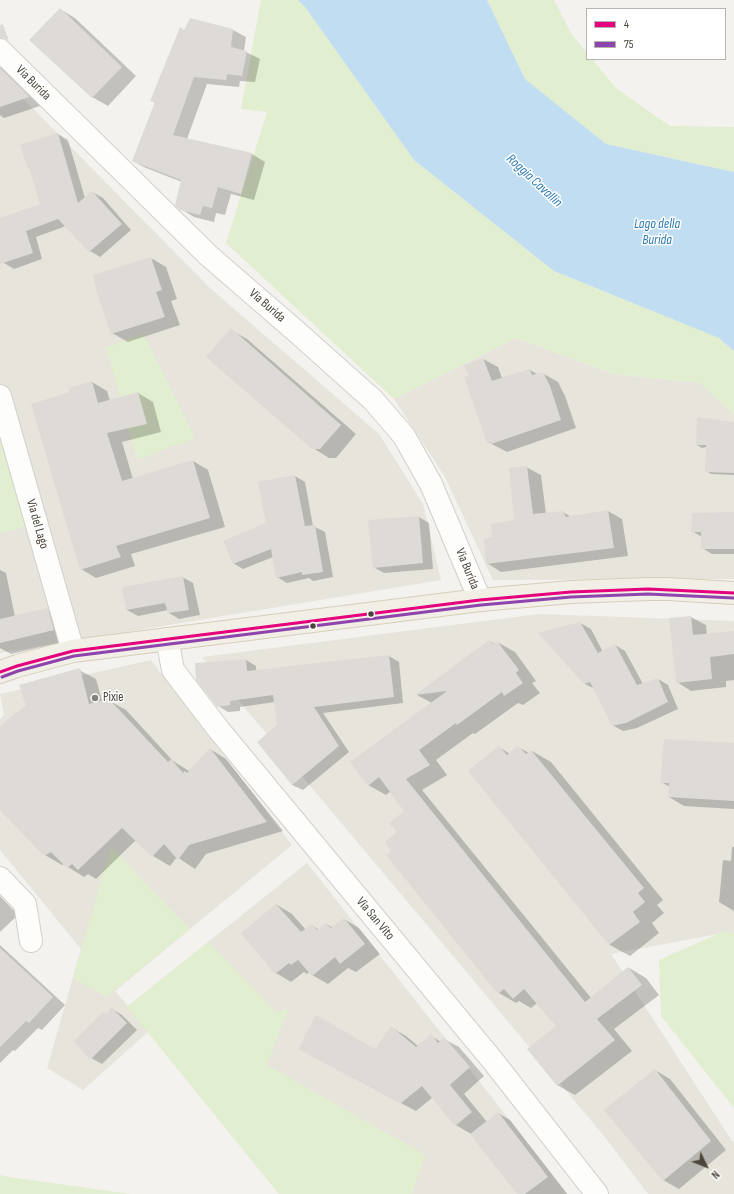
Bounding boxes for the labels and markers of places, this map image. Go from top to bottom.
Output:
unlabelled marker [366,609,376,619]
unlabelled marker [308,621,318,631]
place label: Pixie [103,690,123,706]
marker: Pixie [90,693,100,703]

